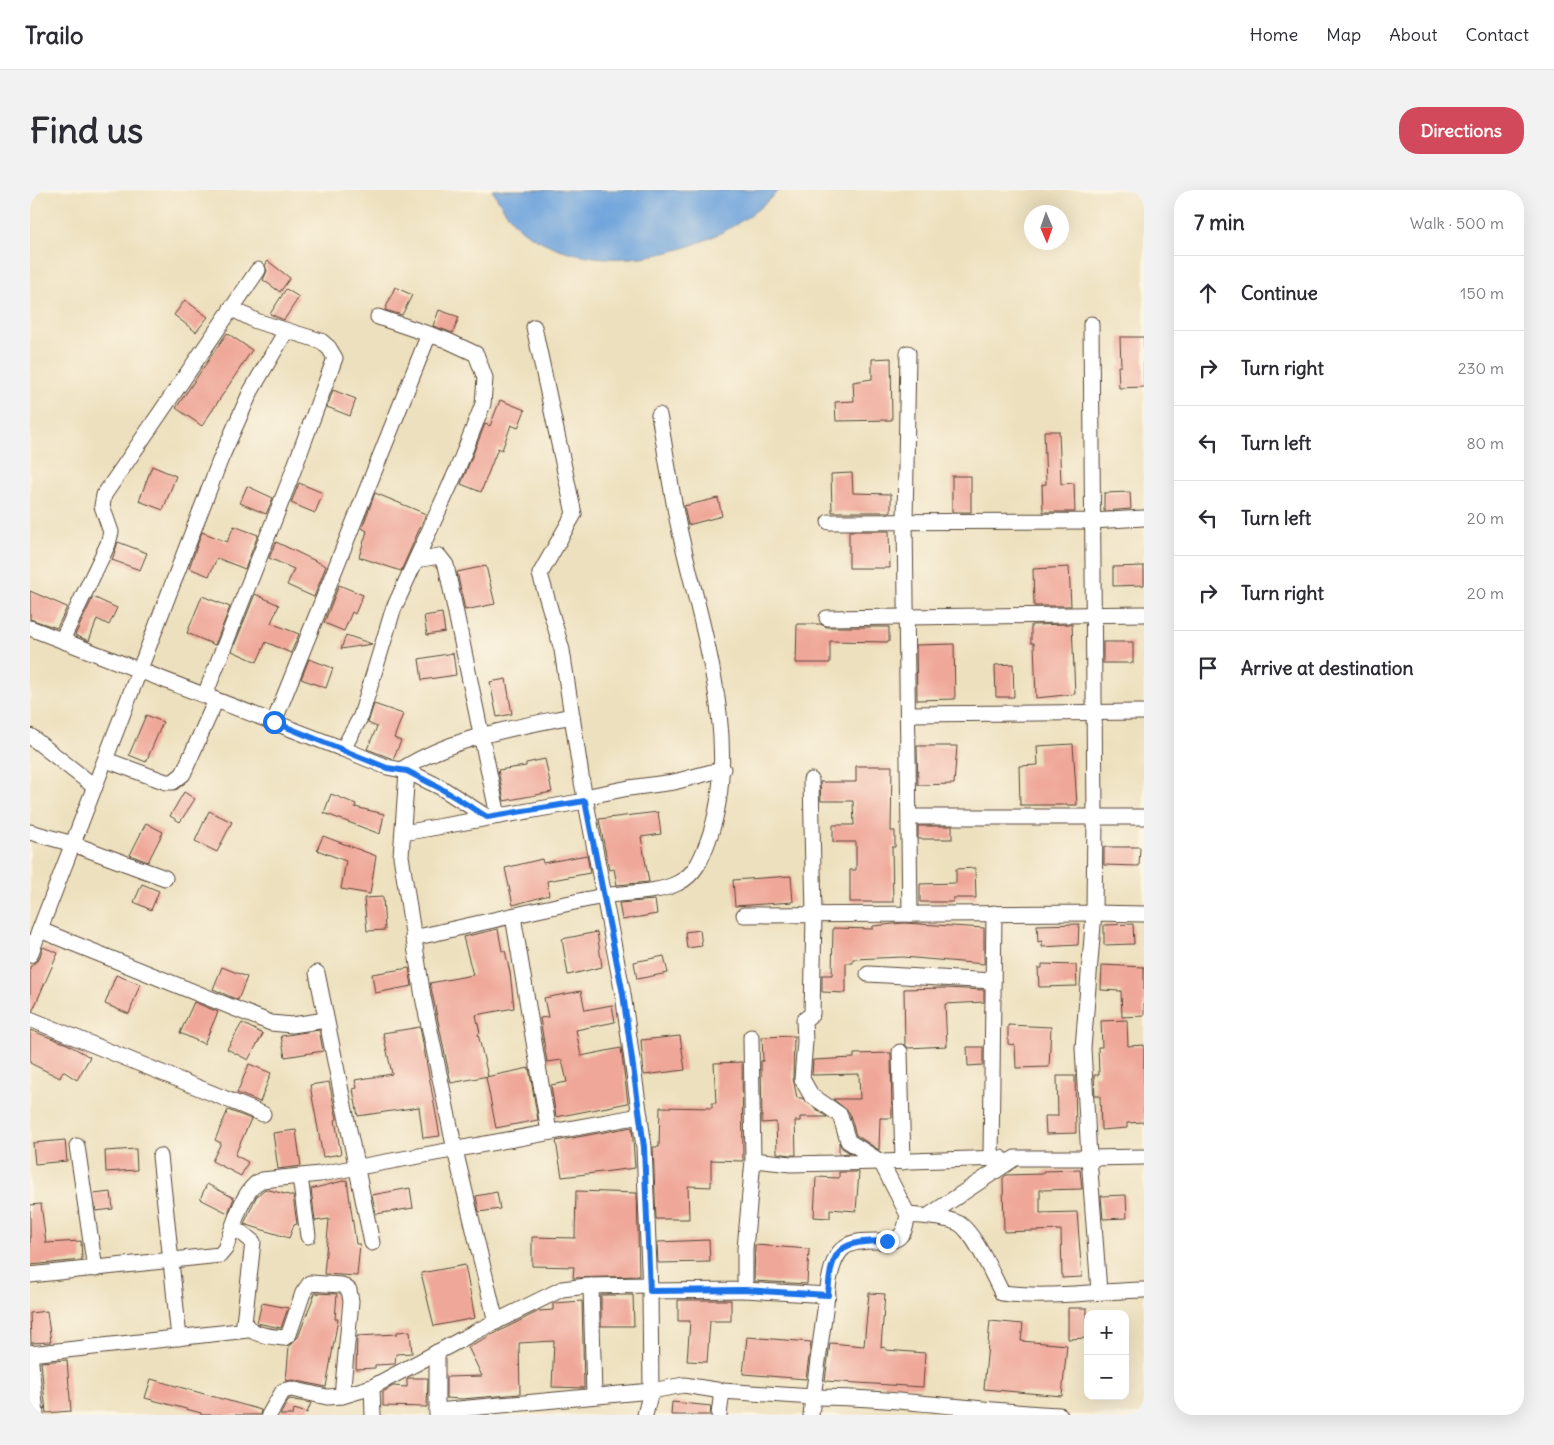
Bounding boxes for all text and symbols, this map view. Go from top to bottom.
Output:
text: Trailo [25,20,83,50]
text: Home [1250,23,1298,46]
text: Map [1326,23,1361,46]
text: About [1389,23,1437,46]
text: Contact [1465,23,1529,46]
button: Directions [1399,107,1524,154]
text: Find us [30,108,143,152]
north arrow [1024,205,1069,250]
text: 7 min [1194,209,1245,236]
text: Walk · 500 m [1410,213,1504,233]
icon: ahead [1194,279,1222,307]
text: Continue [1241,281,1318,305]
text: 150 m [1460,283,1504,303]
icon: right [1194,354,1222,382]
text: Turn right [1241,356,1324,380]
text: 230 m [1458,358,1504,378]
icon: left [1194,429,1222,457]
text: Turn left [1241,431,1311,455]
text: 80 m [1466,433,1504,453]
icon: left [1194,504,1222,532]
text: Turn left [1241,506,1311,530]
text: 20 m [1467,508,1504,528]
icon: right [1194,579,1222,607]
text: Turn right [1241,581,1324,605]
text: 20 m [1467,583,1504,603]
icon: arrive [1194,654,1222,682]
text: Arrive at destination [1241,656,1414,680]
route start [263,711,286,734]
route end [876,1230,899,1253]
map controls [1084,1310,1129,1400]
button: + [1084,1310,1129,1355]
button: − [1084,1355,1129,1400]

